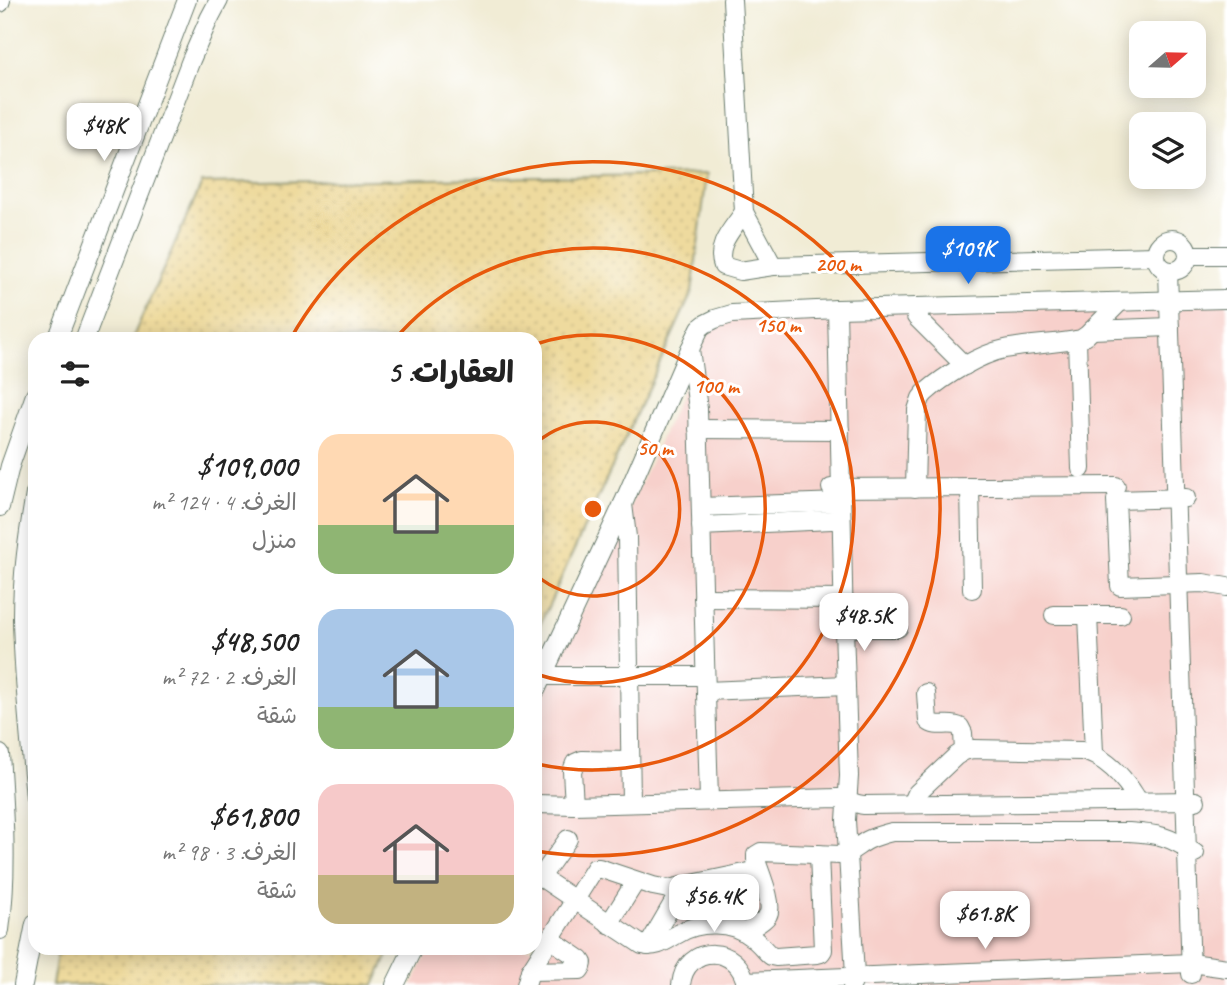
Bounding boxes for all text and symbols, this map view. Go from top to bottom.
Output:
north arrow [1129,21,1206,98]
map controls [1129,21,1206,189]
pin: $48K [63,104,145,163]
text: $48K [83,111,125,140]
button: layers [1129,112,1206,189]
pin: $109K [919,226,1017,286]
text: $109K [942,234,994,263]
text: 200 m [815,251,863,277]
text: 150 m [755,312,803,338]
text: العقارات: 5 [387,353,514,391]
icon: filters [56,355,94,393]
text: 100 m [693,373,741,399]
text: 50 m [637,435,675,461]
text: $109,000 [197,447,297,485]
icon: home [374,462,458,546]
text: الغرف: 4 · 124 m² [151,488,297,517]
centre of rings [581,497,605,521]
text: منزل [252,526,297,555]
pin: $48.5K [807,594,921,653]
text: $48.5K [835,601,893,630]
text: $48,500 [211,622,297,660]
icon: home [374,637,458,721]
text: الغرف: 2 · 72 m² [162,663,297,692]
text: شقة [257,701,297,730]
text: $61,800 [209,797,297,835]
icon: home [374,812,458,896]
text: الغرف: 3 · 98 m² [162,838,297,867]
pin: $56.4K [657,874,771,934]
text: شقة [257,876,297,905]
text: $56.4K [685,882,743,911]
pin: $61.8K [928,892,1042,951]
text: $61.8K [956,899,1014,928]

